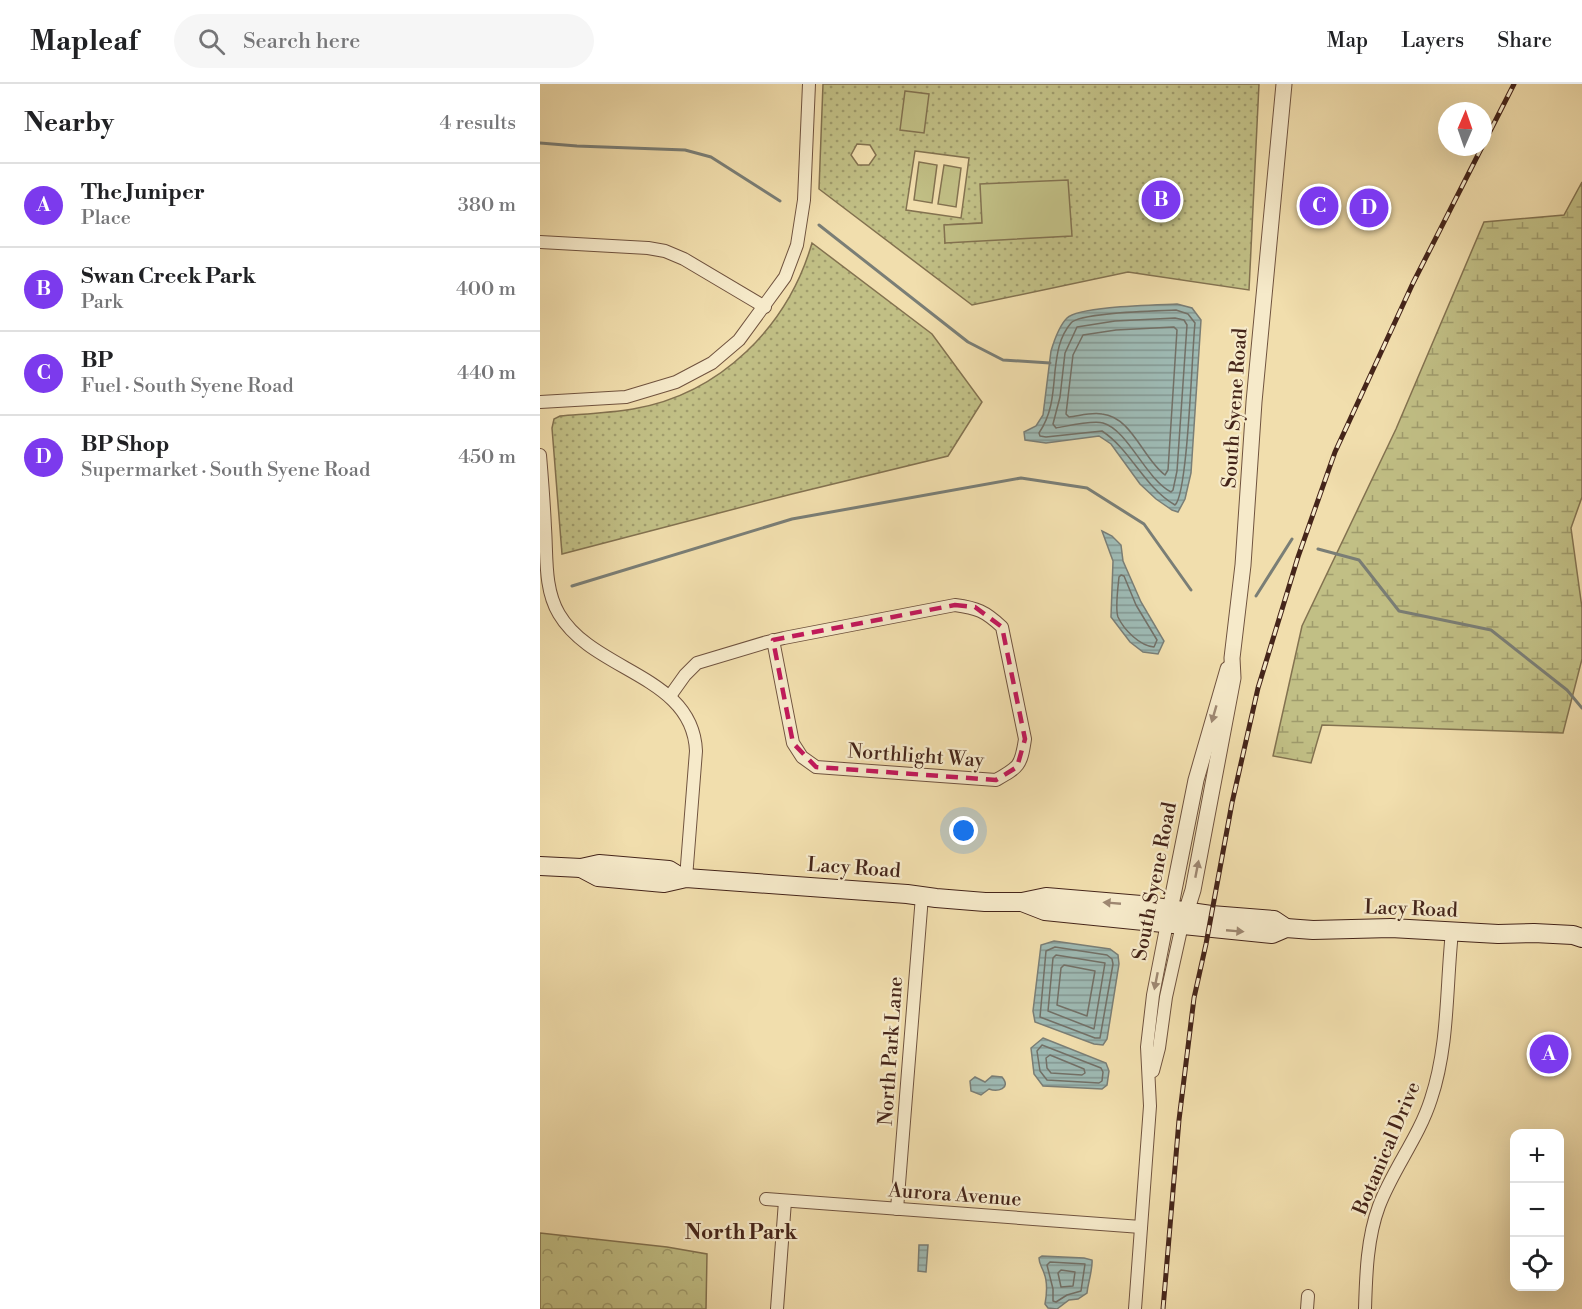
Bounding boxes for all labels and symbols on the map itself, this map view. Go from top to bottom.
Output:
north arrow [1438,102,1492,156]
pin: B [1142,178,1180,222]
pin: C [1300,184,1338,228]
pin: D [1350,186,1388,230]
street label: South Syene Road [1217,326,1254,489]
one-way arrow [1209,705,1218,723]
street label: Northlight Way [847,739,985,774]
street label: South Syene Road [1128,799,1183,963]
your location [949,816,978,845]
street label: Lacy Road [806,853,902,884]
one-way arrow [1193,859,1202,878]
street label: Lacy Road [1364,895,1459,924]
one-way arrow [1102,898,1121,907]
one-way arrow [1225,926,1244,936]
one-way arrow [1151,971,1160,990]
street label: North Park Lane [874,976,909,1127]
pin: A [1530,1032,1568,1076]
street label: Botanical Drive [1348,1078,1427,1220]
street label: Aurora Avenue [887,1178,1022,1213]
district label: North Park [685,1220,798,1246]

